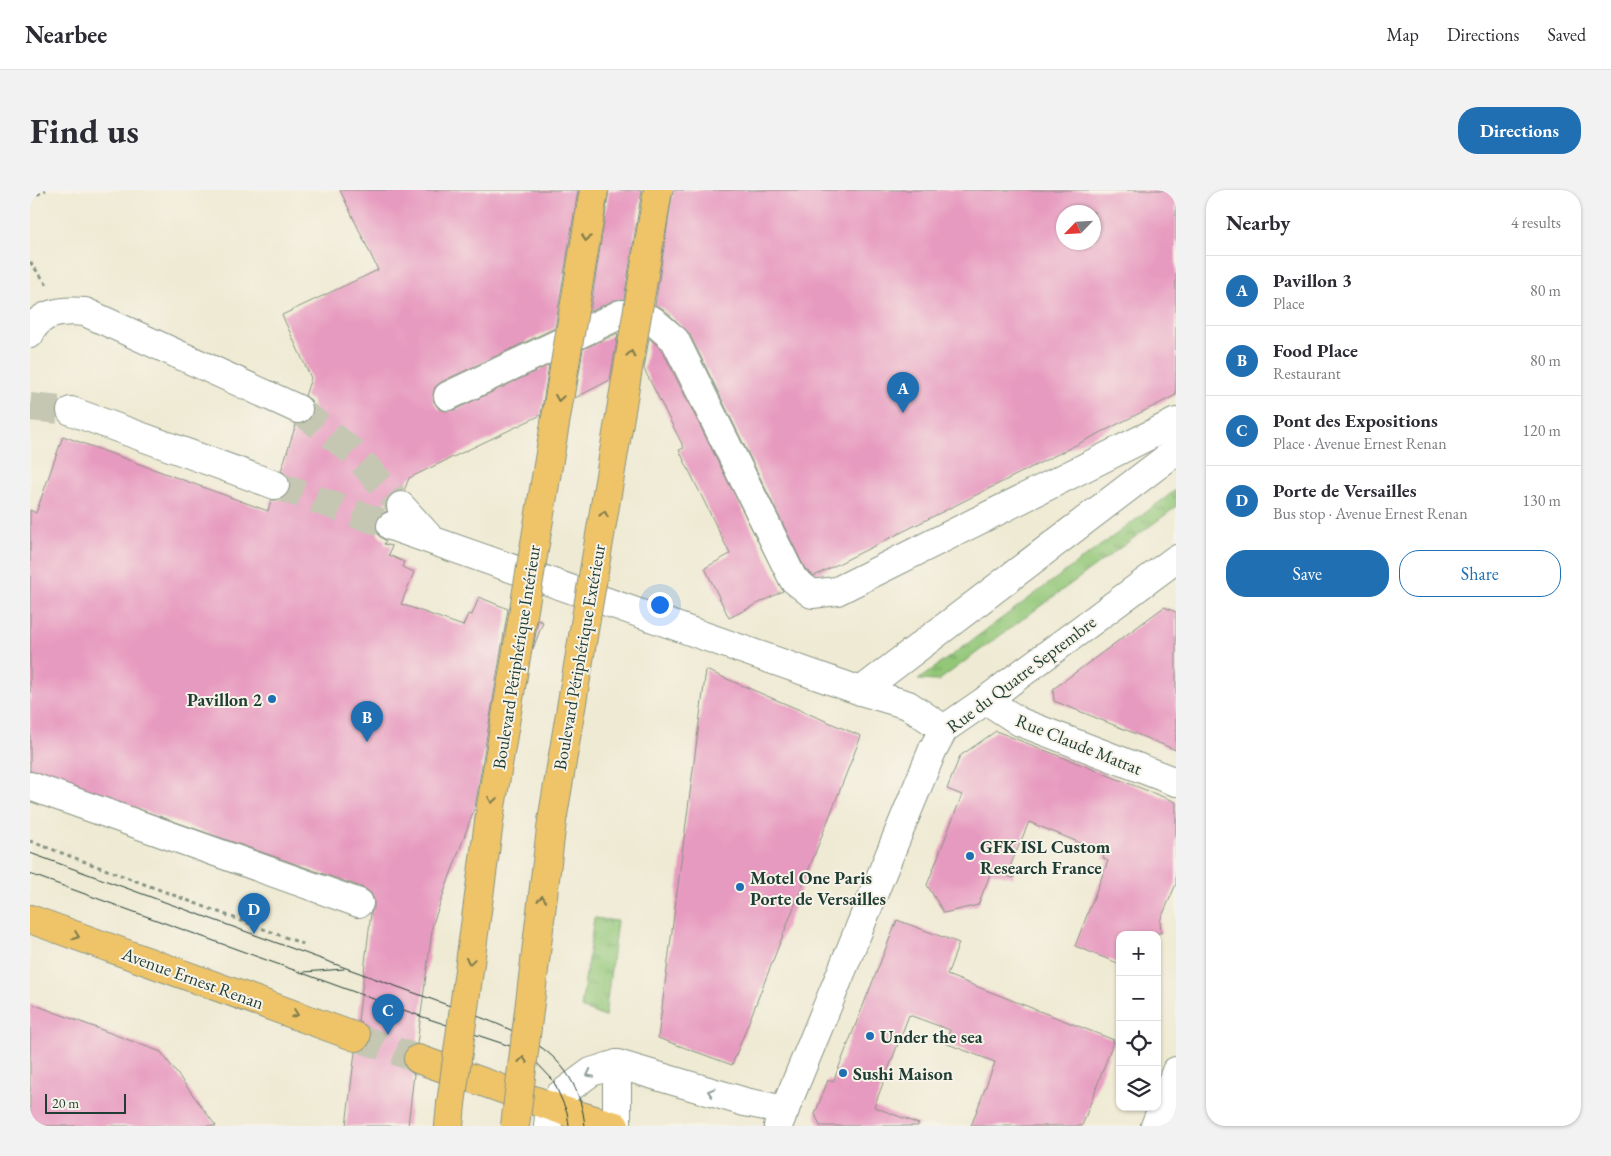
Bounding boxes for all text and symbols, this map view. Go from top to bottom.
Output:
text: Nearbee [25,19,107,50]
text: Map [1387,23,1419,46]
text: Directions [1447,23,1519,46]
text: Saved [1547,23,1586,46]
button: Directions [1458,107,1581,154]
text: Find us [30,108,139,153]
north arrow [1056,205,1101,250]
text: Nearby [1226,209,1290,236]
text: 4 results [1511,212,1561,233]
one-way arrow [581,234,591,242]
text: Pavillon 3 [1273,268,1352,293]
text: A [1236,280,1248,301]
text: 80 m [1530,280,1561,301]
text: Place [1273,293,1305,314]
text: Food Place [1273,338,1358,363]
one-way arrow [625,350,635,359]
text: B [1237,350,1247,371]
text: 80 m [1530,350,1561,371]
text: Restaurant [1273,363,1341,384]
pin: A [887,372,919,413]
one-way arrow [555,394,565,403]
text: Pont des Expositions [1273,408,1438,433]
text: C [1236,420,1248,441]
text: 120 m [1522,420,1561,441]
text: Place · Avenue Ernest Renan [1273,433,1447,454]
text: Porte de Versailles [1273,478,1417,503]
text: D [1236,490,1248,511]
text: 130 m [1522,490,1561,511]
text: Bus stop · Avenue Ernest Renan [1273,503,1468,524]
one-way arrow [598,510,608,519]
street label: Boulevard Périphérique Extérieur [548,542,610,772]
street label: Boulevard Périphérique Intérieur [487,543,545,771]
button: Save [1226,550,1389,597]
button: Share [1399,550,1561,597]
your location [647,592,673,618]
street label: Rue du Quatre Septembre [942,610,1100,738]
place label: Pavillon 2 [187,688,262,711]
marker: Pavillon 2 [266,693,278,705]
pin: B [351,701,383,742]
street label: Rue Claude Matrat [1013,708,1146,780]
one-way arrow [488,796,498,805]
place label: GFK ISL Custom Research France [980,835,1111,879]
marker: GFK ISL Custom Research France [964,850,976,862]
place label: Motel One Paris Porte de Versailles [750,866,886,910]
marker: Motel One Paris Porte de Versailles [734,881,746,893]
pin: D [238,893,270,934]
one-way arrow [536,895,547,903]
one-way arrow [71,930,80,940]
map controls [1116,931,1161,1111]
button: + [1116,931,1161,976]
street label: Avenue Ernest Renan [118,941,267,1014]
one-way arrow [466,957,476,966]
button: − [1116,976,1161,1021]
pin: C [372,994,404,1035]
one-way arrow [290,1008,298,1018]
button: locate [1116,1021,1161,1066]
place label: Under the sea [880,1025,983,1048]
marker: Under the sea [864,1030,876,1042]
one-way arrow [517,1056,528,1064]
place label: Sushi Maison [853,1062,953,1085]
button: layers [1116,1066,1161,1111]
marker: Sushi Maison [837,1067,849,1079]
one-way arrow [586,1068,595,1078]
one-way arrow [707,1088,715,1098]
scale bar [45,1091,126,1114]
text: 20 m [52,1094,79,1112]

